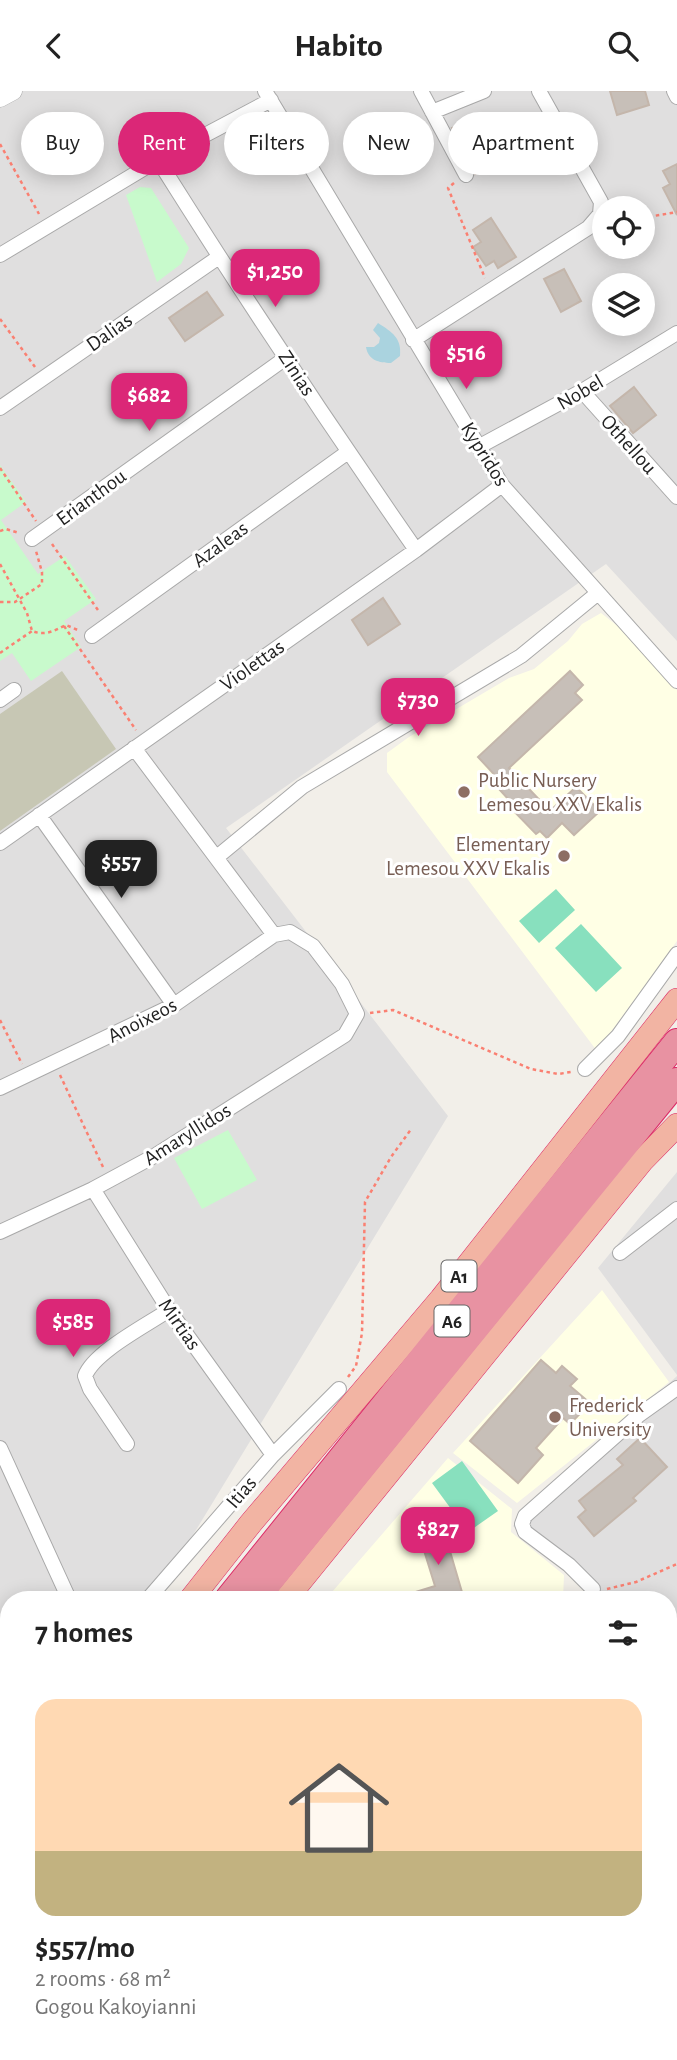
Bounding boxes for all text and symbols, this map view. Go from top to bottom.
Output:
icon: back [35,27,73,65]
icon: search [604,27,642,65]
text: Habito [294,30,383,62]
chip: Buy [21,112,104,175]
chip: Rent [118,112,210,175]
chip: Filters [224,112,329,175]
chip: New [343,112,434,175]
chip: Apartment [448,112,598,175]
map controls [592,196,655,336]
button: locate [592,196,655,259]
pin: $1,250 [218,249,332,309]
text: $1,250 [247,260,303,283]
button: layers [592,273,655,336]
street label: Dalias [82,309,136,356]
pin: $516 [425,331,507,391]
text: $516 [446,342,486,365]
street label: Zinias [274,347,319,400]
street label: Nobel [553,371,607,414]
pin: $682 [108,373,190,433]
text: $682 [127,384,171,407]
street label: Othellou [597,411,661,478]
street label: Kypridos [457,419,512,490]
street label: Erianthou [52,465,130,530]
street label: Azaleas [189,517,252,571]
street label: Violettas [216,636,288,695]
pin: $730 [377,679,459,738]
text: $730 [397,689,439,712]
place label: Public Nursery Lemesou XXV Ekalis [478,770,642,815]
marker: Public Nursery Lemesou XXV Ekalis [456,784,472,800]
place label: Elementary Lemesou XXV Ekalis [386,834,550,879]
pin: $557 [80,841,162,900]
marker: Elementary Lemesou XXV Ekalis [556,848,572,864]
text: $557 [101,851,141,874]
street label: Anoixeos [104,994,180,1047]
street label: Amaryllidos [140,1099,235,1169]
road number: A1 [442,1261,476,1291]
street label: Mirtias [154,1295,205,1354]
pin: $585 [32,1299,114,1359]
road number: A6 [434,1305,470,1337]
text: $585 [52,1310,94,1333]
place label: Frederick University [569,1395,651,1440]
marker: Frederick University [547,1409,563,1425]
street label: Itias [222,1472,261,1512]
pin: $827 [397,1507,479,1567]
text: $827 [417,1518,459,1541]
icon: filters [604,1614,642,1652]
text: 7 homes [35,1618,133,1648]
icon: home [276,1745,402,1871]
text: $557/mo [35,1933,135,1963]
text: 2 rooms · 68 m² [35,1968,171,1991]
text: Gogou Kakoyianni [35,1996,197,2019]

